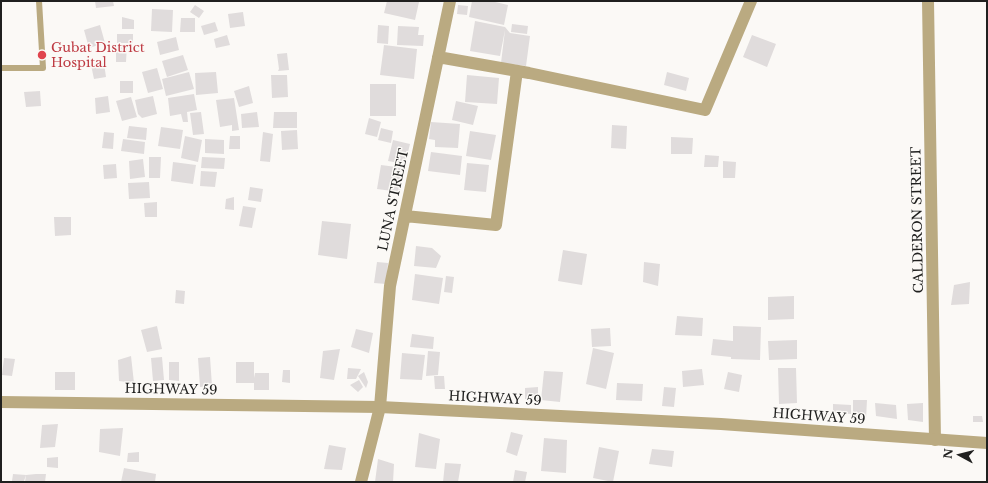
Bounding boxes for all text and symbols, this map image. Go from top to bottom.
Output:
place label: Gubat District Hospital [51,40,145,71]
marker: Gubat District Hospital [36,49,48,61]
street label: CALDERON STREET [909,147,927,293]
street label: LUNA STREET [376,148,412,252]
street label: HIGHWAY 59 [124,381,218,399]
street label: HIGHWAY 59 [448,389,542,409]
street label: HIGHWAY 59 [772,406,866,428]
north arrow [940,435,980,475]
text: N [941,448,956,460]

